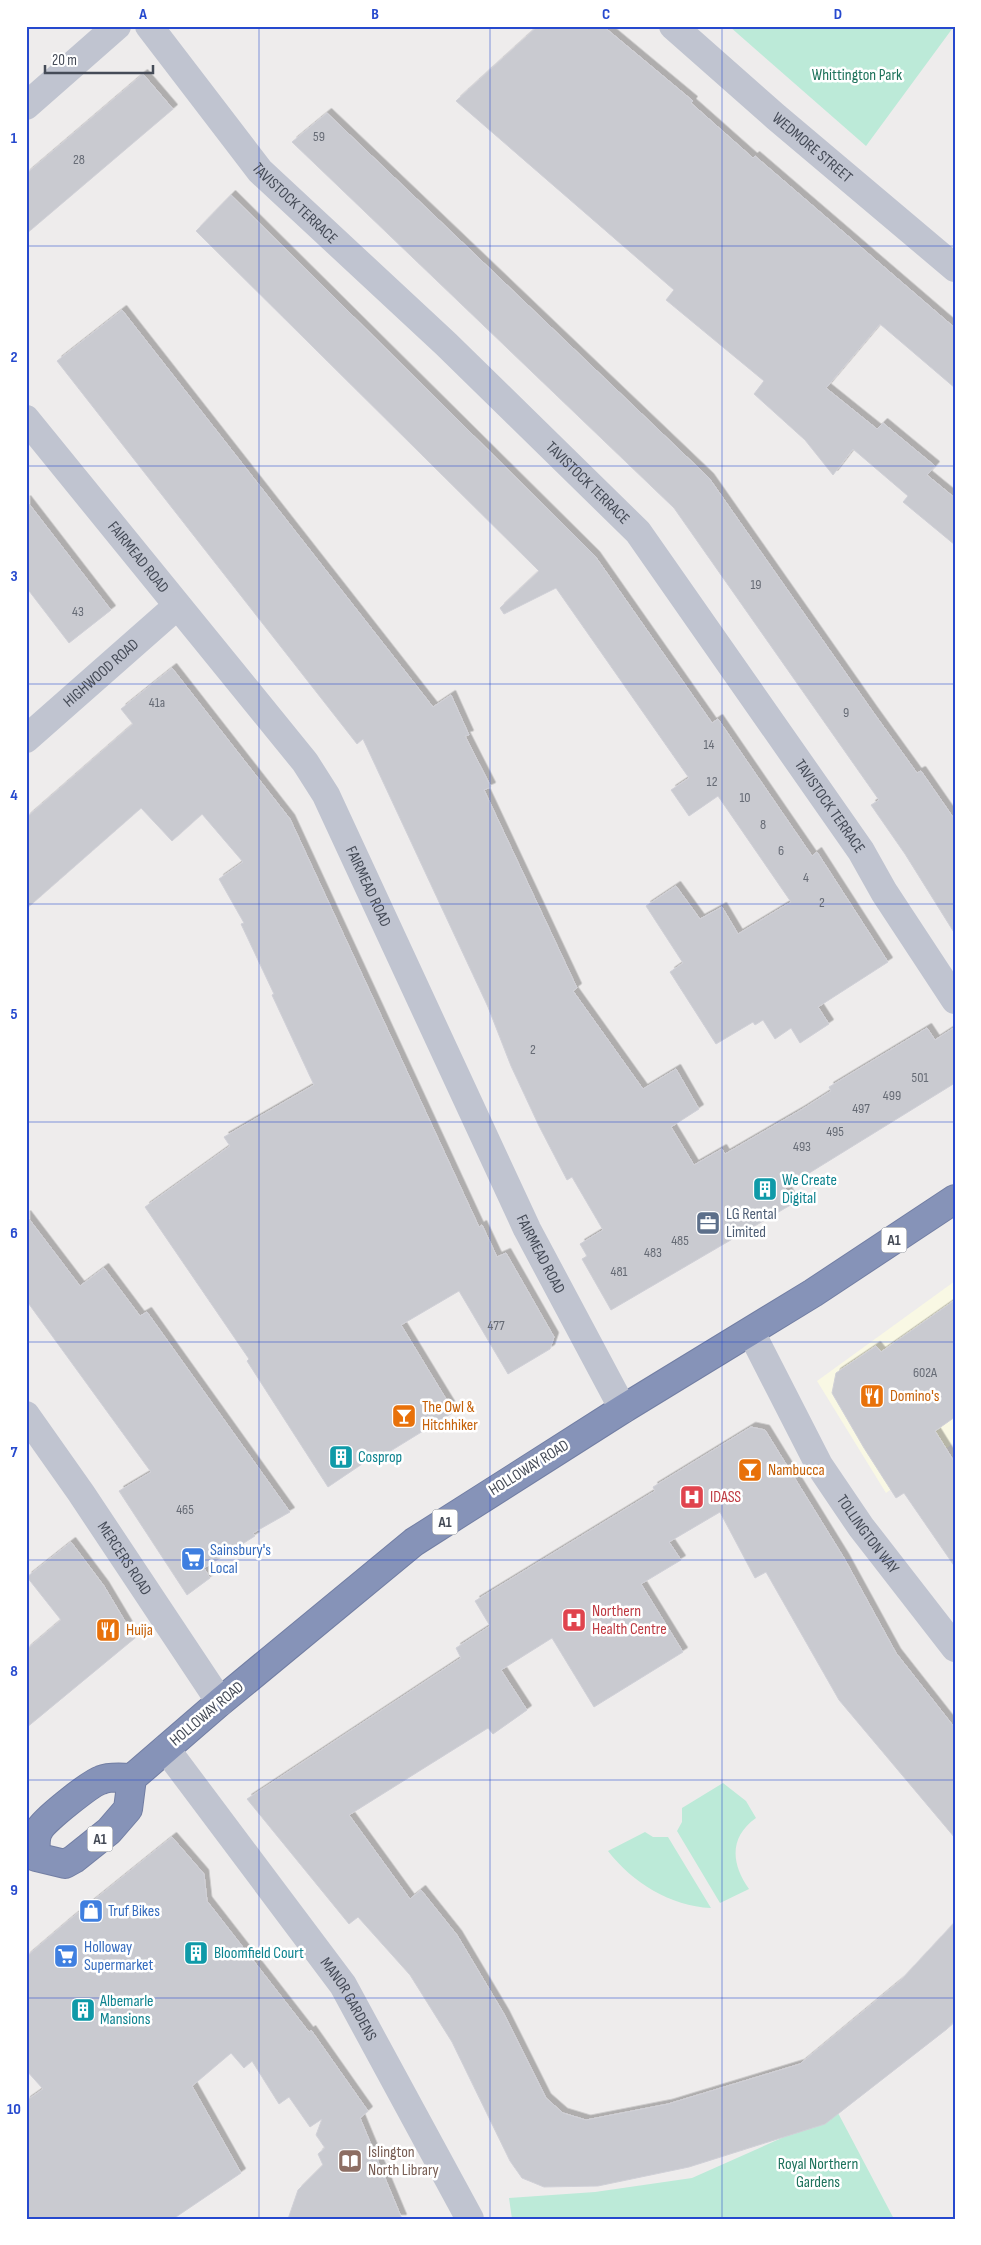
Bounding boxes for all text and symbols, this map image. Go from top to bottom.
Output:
text: A [138,5,147,24]
text: B [371,5,379,24]
text: C [602,5,610,24]
text: D [834,5,842,24]
scale bar [45,42,152,74]
text: 20 m [52,51,77,70]
park label: Whittington Park [812,66,902,85]
street label: WEDMORE STREET [768,108,857,187]
house number: 59 [313,128,325,145]
text: 1 [11,129,18,148]
house number: 28 [73,151,85,168]
street label: TAVISTOCK TERRACE [248,159,341,248]
text: 2 [10,348,18,367]
street label: TAVISTOCK TERRACE [542,438,634,528]
street label: FAIRMEAD ROAD [104,518,173,597]
text: 3 [10,567,18,586]
house number: 19 [750,576,762,593]
house number: 43 [72,603,84,620]
street label: HIGHWOOD ROAD [60,635,143,711]
house number: 41a [149,694,165,711]
house number: 9 [843,704,849,721]
house number: 14 [704,736,715,753]
street label: TAVISTOCK TERRACE [790,756,869,857]
house number: 12 [707,773,718,790]
text: 4 [10,786,18,805]
house number: 10 [739,789,751,806]
house number: 8 [760,816,766,833]
house number: 6 [778,842,784,859]
street label: FAIRMEAD ROAD [342,843,395,930]
house number: 4 [803,869,809,886]
house number: 2 [819,894,825,911]
text: 5 [10,1005,18,1024]
house number: 2 [530,1041,536,1058]
house number: 501 [912,1069,928,1086]
house number: 499 [883,1087,901,1104]
house number: 497 [852,1100,870,1117]
house number: 495 [826,1123,844,1140]
house number: 493 [793,1138,811,1155]
place label: We Create Digital [782,1171,837,1208]
building icon: We Create Digital [752,1176,778,1202]
place label: LG Rental Limited [726,1205,777,1242]
office icon: LG Rental Limited [695,1210,721,1236]
street label: FAIRMEAD ROAD [512,1212,569,1297]
text: 6 [10,1224,18,1243]
road number: A1 [882,1228,906,1252]
house number: 485 [671,1232,689,1249]
house number: 483 [644,1244,662,1261]
house number: 481 [611,1263,628,1280]
house number: 477 [488,1317,505,1334]
house number: 602A [913,1364,938,1381]
restaurant icon: Domino's [859,1383,885,1409]
place label: Domino's [890,1387,940,1406]
place label: The Owl & Hitchhiker [422,1398,478,1435]
bar icon: The Owl & Hitchhiker [391,1403,417,1429]
street label: HOLLOWAY ROAD [486,1436,573,1500]
text: 7 [11,1443,18,1462]
building icon: Cosprop [328,1444,354,1470]
place label: Cosprop [358,1448,402,1467]
bar icon: Nambucca [737,1457,763,1483]
place label: Nambucca [768,1461,825,1480]
hospital icon: IDASS [679,1484,705,1510]
place label: IDASS [710,1488,741,1507]
street label: TOLLINGTON WAY [833,1491,903,1577]
house number: 465 [176,1501,194,1518]
road number: A1 [432,1510,458,1534]
street label: MERCERS ROAD [93,1518,156,1599]
place label: Sainsbury's Local [210,1541,271,1578]
supermarket icon: Sainsbury's Local [180,1546,206,1572]
place label: Northern Health Centre [592,1602,667,1639]
hospital icon: Northern Health Centre [561,1607,587,1633]
restaurant icon: Huija [95,1617,121,1643]
place label: Huija [126,1621,153,1640]
text: 8 [10,1662,18,1681]
street label: HOLLOWAY ROAD [166,1678,248,1750]
road number: A1 [88,1826,112,1852]
text: 9 [10,1881,18,1900]
shop icon: Truf Bikes [78,1898,104,1924]
place label: Truf Bikes [108,1902,160,1921]
place label: Holloway Supermarket [84,1938,153,1975]
building icon: Bloomfield Court [183,1940,209,1966]
supermarket icon: Holloway Supermarket [53,1943,79,1969]
place label: Bloomfield Court [214,1944,304,1963]
street label: MANOR GARDENS [316,1954,381,2044]
place label: Albemarle Mansions [99,1992,154,2029]
building icon: Albemarle Mansions [70,1997,96,2023]
text: 10 [7,2100,21,2119]
place label: Islington North Library [368,2143,439,2180]
library icon: Islington North Library [337,2148,363,2174]
park label: Royal Northern Gardens [778,2155,858,2192]

